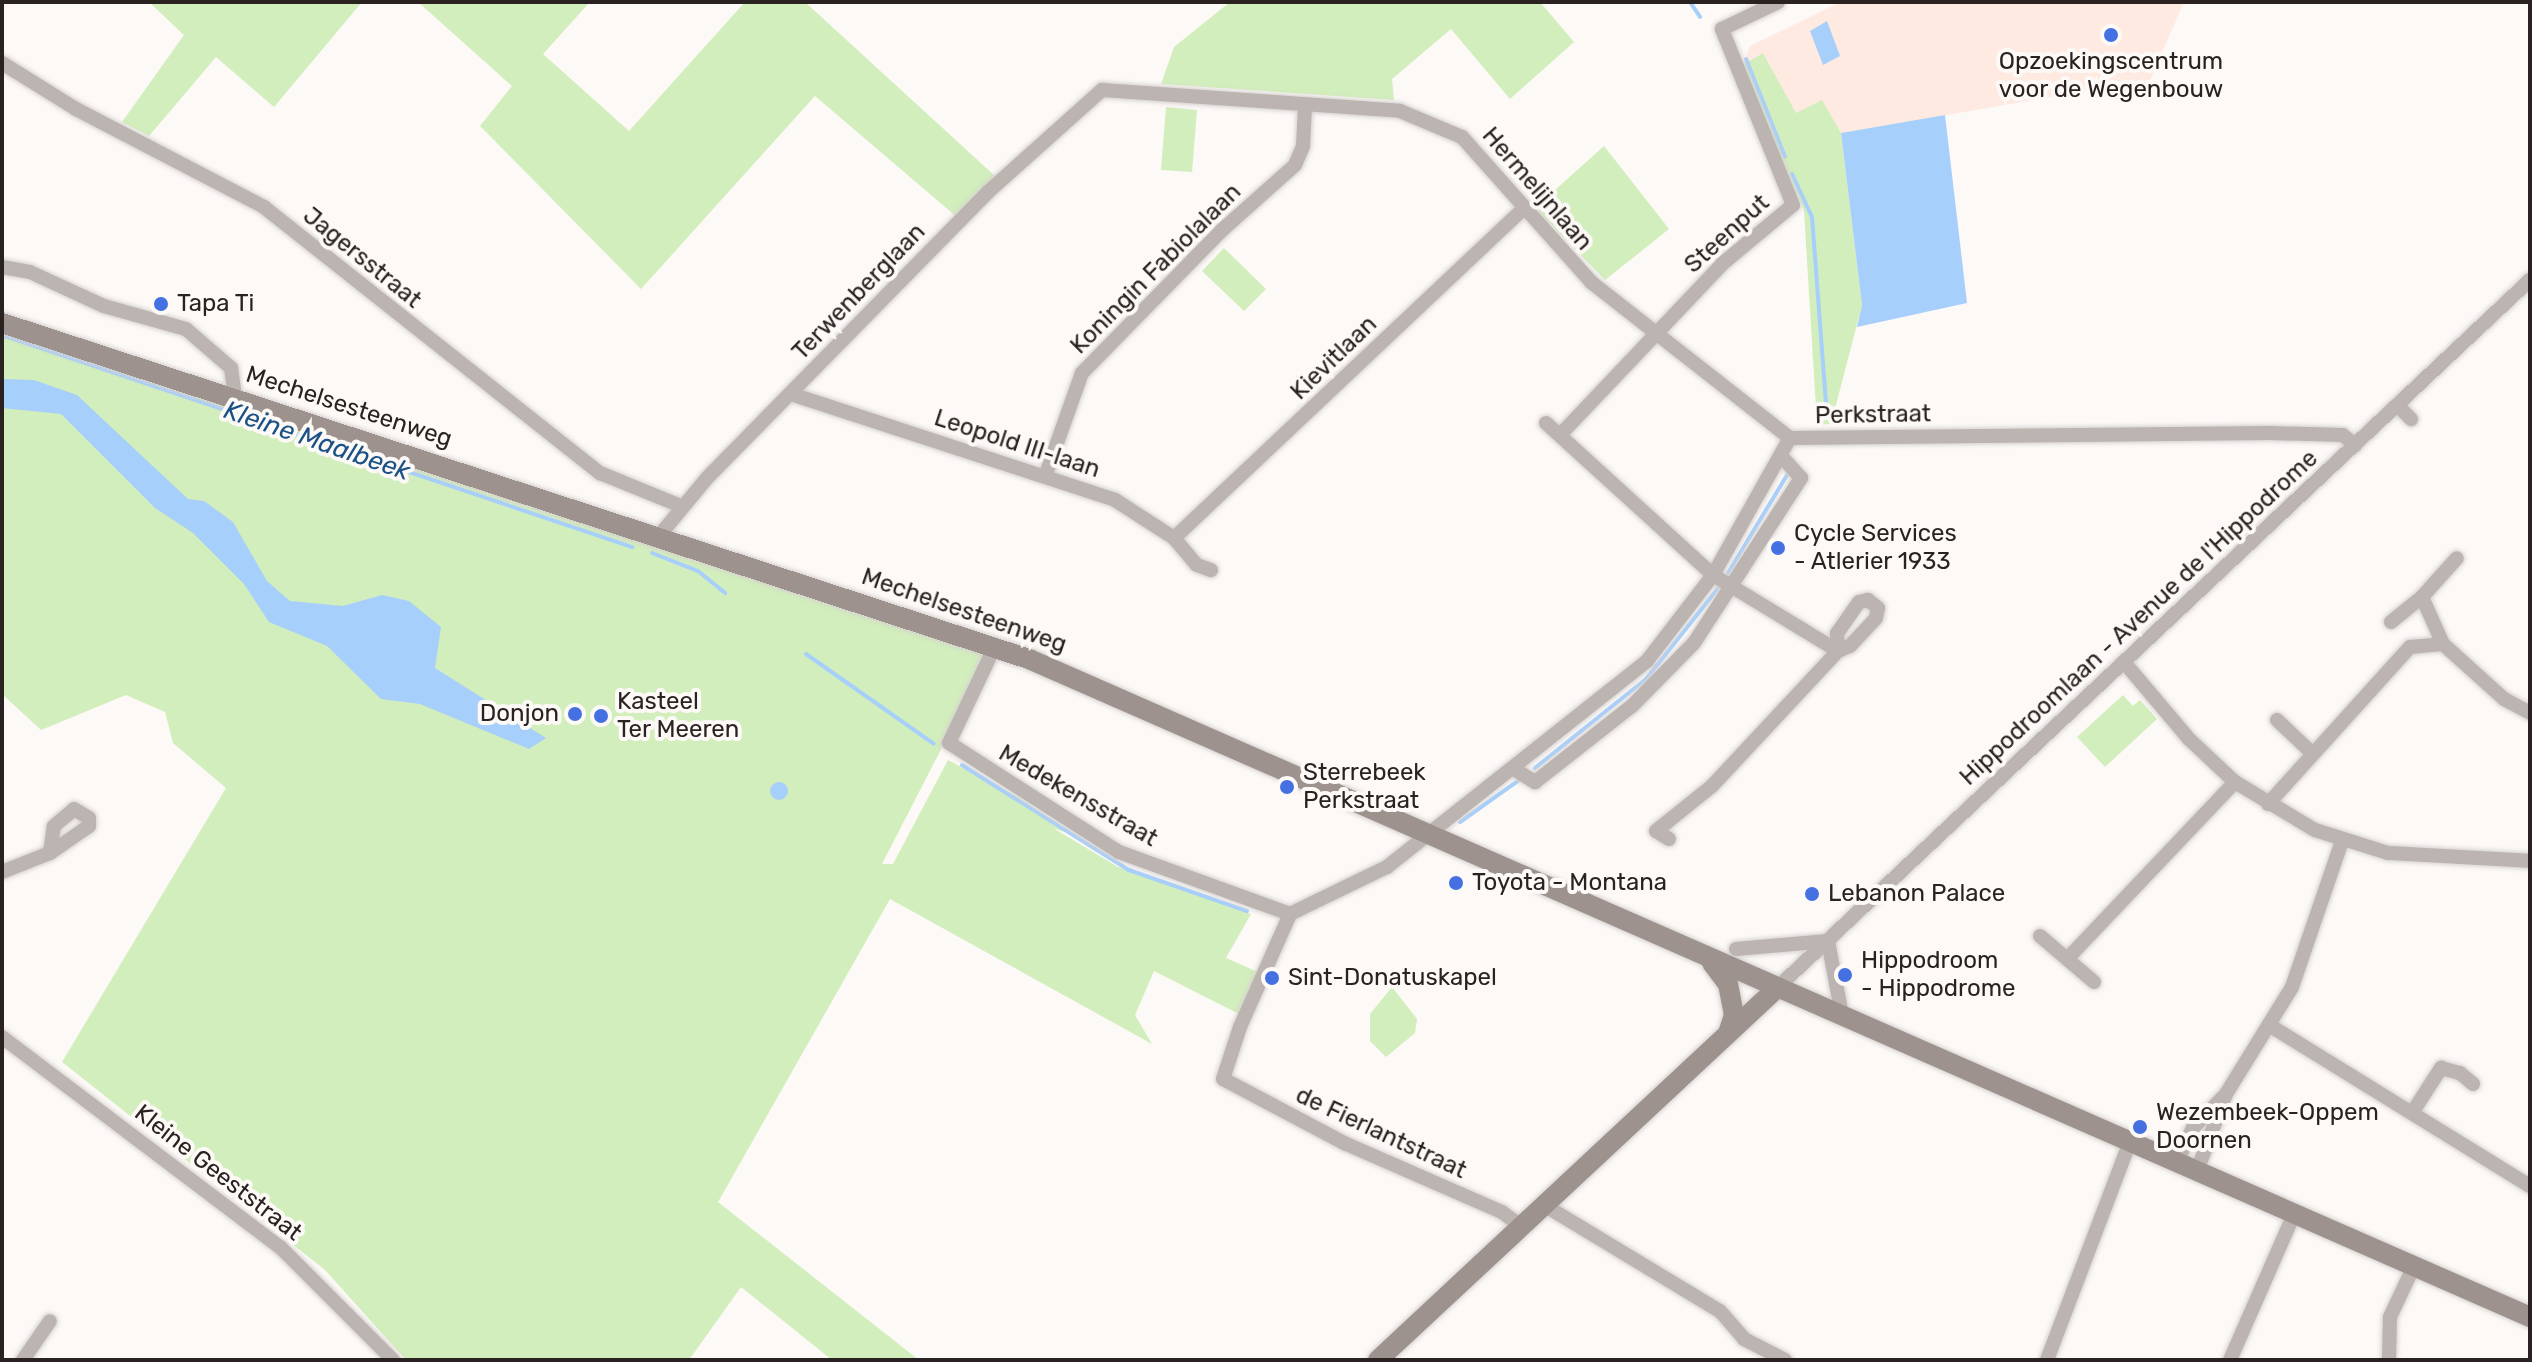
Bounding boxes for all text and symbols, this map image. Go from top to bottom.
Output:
marker: Opzoekingscentrum voor de Wegenbouw [2102,26,2120,44]
place label: Opzoekingscentrum voor de Wegenbouw [1998,48,2224,104]
street label: Hermelijnlaan [1476,122,1598,256]
street label: Koningin Fabiolalaan [1065,178,1247,360]
street label: Steenput [1679,189,1775,279]
street label: Jagersstraat [297,202,427,314]
street label: Terwenberglaan [787,218,931,366]
place label: Tapa Ti [177,290,255,318]
marker: Tapa Ti [152,295,170,313]
street label: Kievitlaan [1285,310,1383,406]
street label: Mechelsesteenweg [242,360,456,454]
water label: Kleine Maalbeek [220,395,414,487]
street label: Perkstraat [1815,400,1931,430]
street label: Leopold III-laan [931,404,1103,484]
street label: Hippodroomlaan - Avenue de l'Hippodrome [1954,444,2324,792]
place label: Cycle Services - Atlerier 1933 [1794,520,1957,576]
marker: Cycle Services - Atlerier 1933 [1769,539,1787,557]
street label: Mechelsesteenweg [858,562,1070,660]
place label: Kasteel Ter Meeren [617,688,740,744]
place label: Donjon [480,700,559,728]
marker: Donjon [566,705,584,723]
marker: Kasteel Ter Meeren [592,707,610,725]
street label: Medekensstraat [993,739,1163,853]
place label: Sterrebeek Perkstraat [1303,759,1426,815]
marker: Sterrebeek Perkstraat [1278,778,1296,796]
place label: Toyota - Montana [1472,869,1667,897]
marker: Toyota - Montana [1447,874,1465,892]
place label: Lebanon Palace [1828,880,2005,908]
marker: Lebanon Palace [1803,885,1821,903]
place label: Hippodroom - Hippodrome [1861,947,2016,1003]
place label: Sint-Donatuskapel [1288,964,1497,992]
marker: Hippodroom - Hippodrome [1836,966,1854,984]
marker: Sint-Donatuskapel [1263,969,1281,987]
street label: de Fierlantstraat [1291,1081,1471,1185]
street label: Kleine Geeststraat [129,1099,307,1247]
place label: Wezembeek-Oppem Doornen [2156,1099,2379,1155]
marker: Wezembeek-Oppem Doornen [2131,1118,2149,1136]

